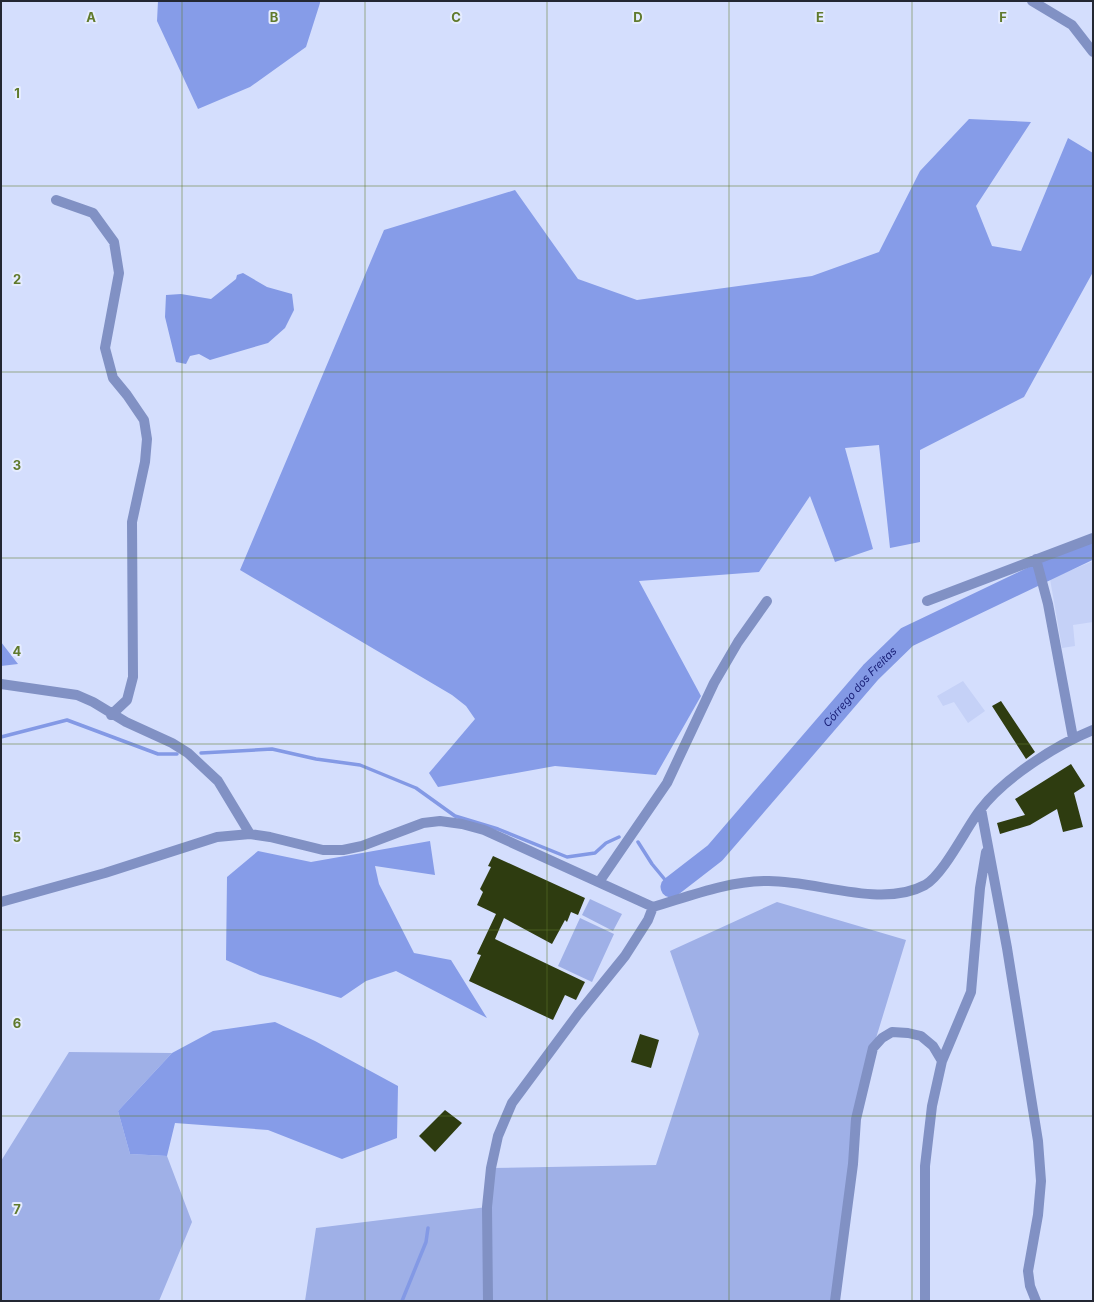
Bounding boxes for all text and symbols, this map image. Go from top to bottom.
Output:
text: A [86,9,96,25]
text: B [270,9,279,25]
text: C [451,9,461,25]
text: D [633,9,643,25]
text: E [816,9,824,25]
text: F [999,9,1007,25]
text: 1 [14,85,20,101]
text: 2 [13,271,21,287]
text: 3 [13,457,21,473]
text: 4 [13,643,22,659]
water label: Córrego dos Freitas [820,644,900,730]
text: 5 [13,829,21,845]
text: 6 [13,1015,21,1031]
text: 7 [13,1201,21,1217]

